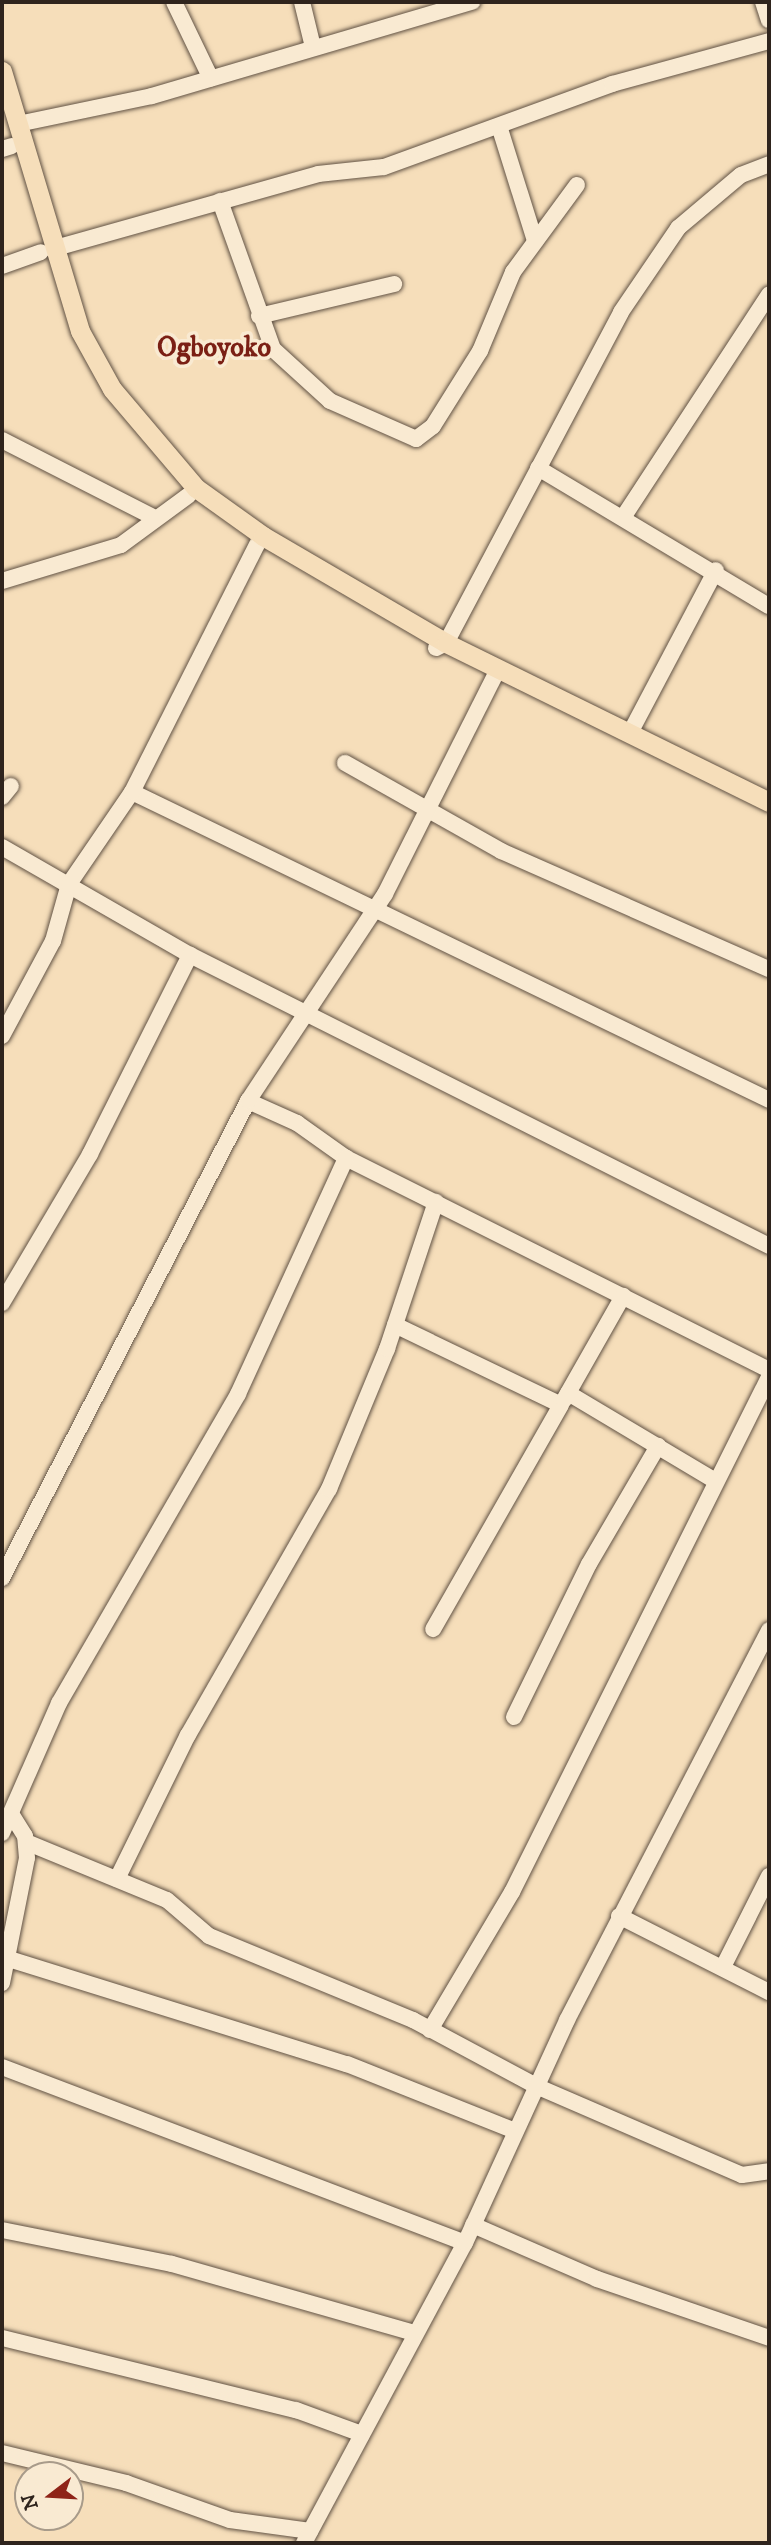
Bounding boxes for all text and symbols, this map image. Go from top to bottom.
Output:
district label: Ogboyoko [157,331,271,365]
north arrow [14,2461,84,2531]
text: N [17,2491,44,2513]

